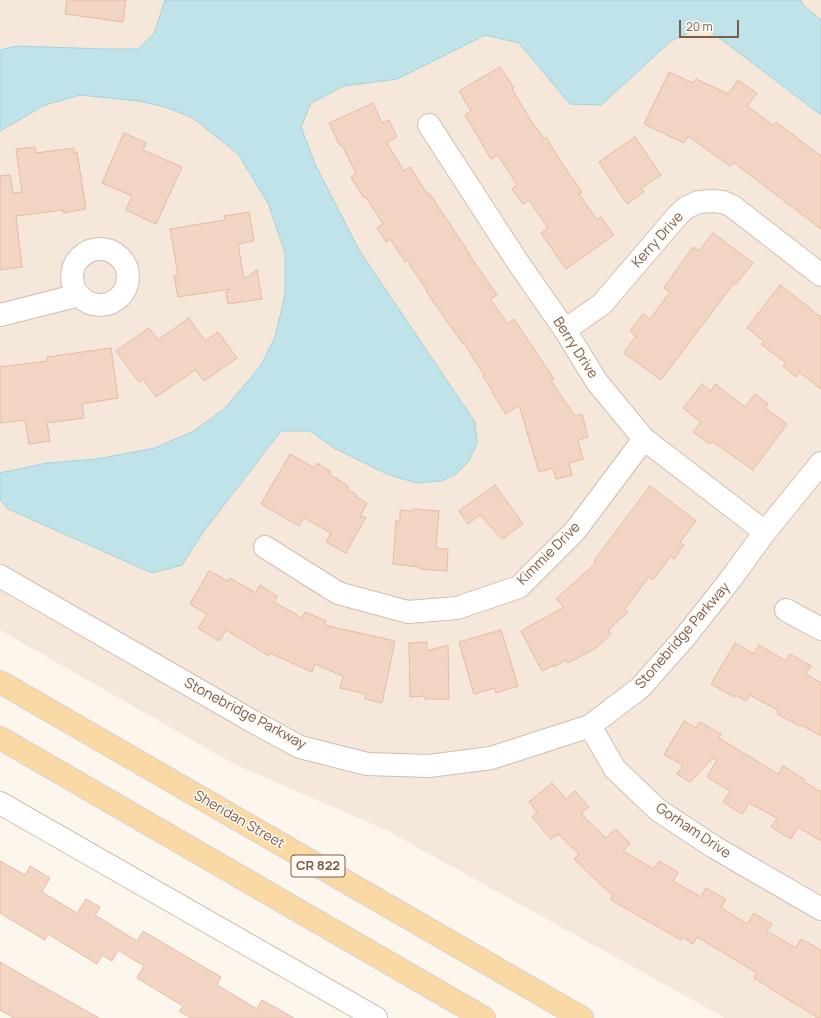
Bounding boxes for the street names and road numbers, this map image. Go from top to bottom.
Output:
street label: Kerry Drive [629,209,687,271]
street label: Berry Drive [549,314,601,382]
street label: Kimmie Drive [514,519,584,589]
street label: Stonebridge Parkway [632,579,734,693]
street label: Stonebridge Parkway [181,675,309,753]
street label: Sheridan Street [191,787,287,853]
street label: Gorham Drive [652,800,734,862]
road number: CR 822 [291,855,345,877]

